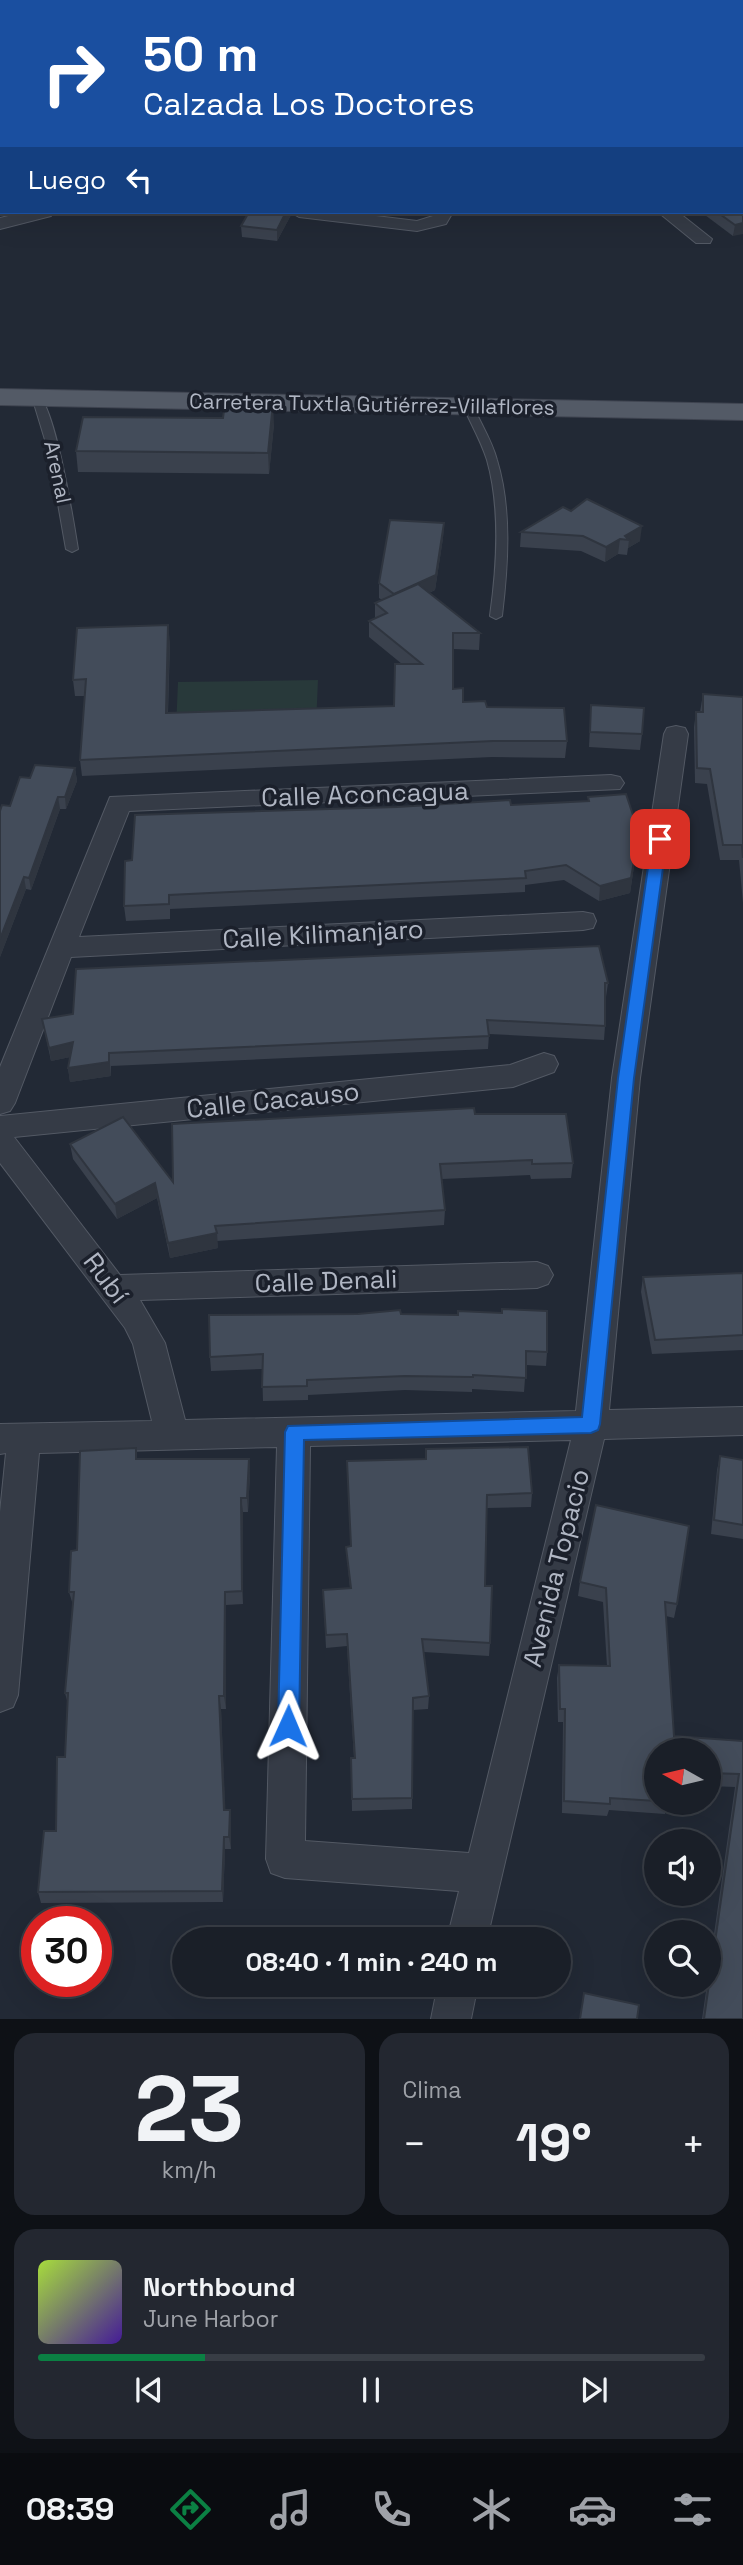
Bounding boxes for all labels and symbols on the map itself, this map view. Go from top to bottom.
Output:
street label: Carretera Tuxtla Gutiérrez-Villaflores [189,387,555,421]
street label: Arenal [38,438,78,506]
street label: Calle Aconcagua [261,773,469,815]
pin [630,809,690,869]
street label: Calle Kilimanjaro [222,912,424,956]
street label: Calle Cacauso [185,1074,361,1126]
street label: Rubí [76,1246,137,1311]
street label: Calle Denali [254,1262,398,1300]
street label: Avenida Topacio [515,1465,597,1671]
position arrow [251,1689,325,1763]
north arrow [644,1738,721,1815]
speed limit sign: 30 [21,1906,112,1997]

